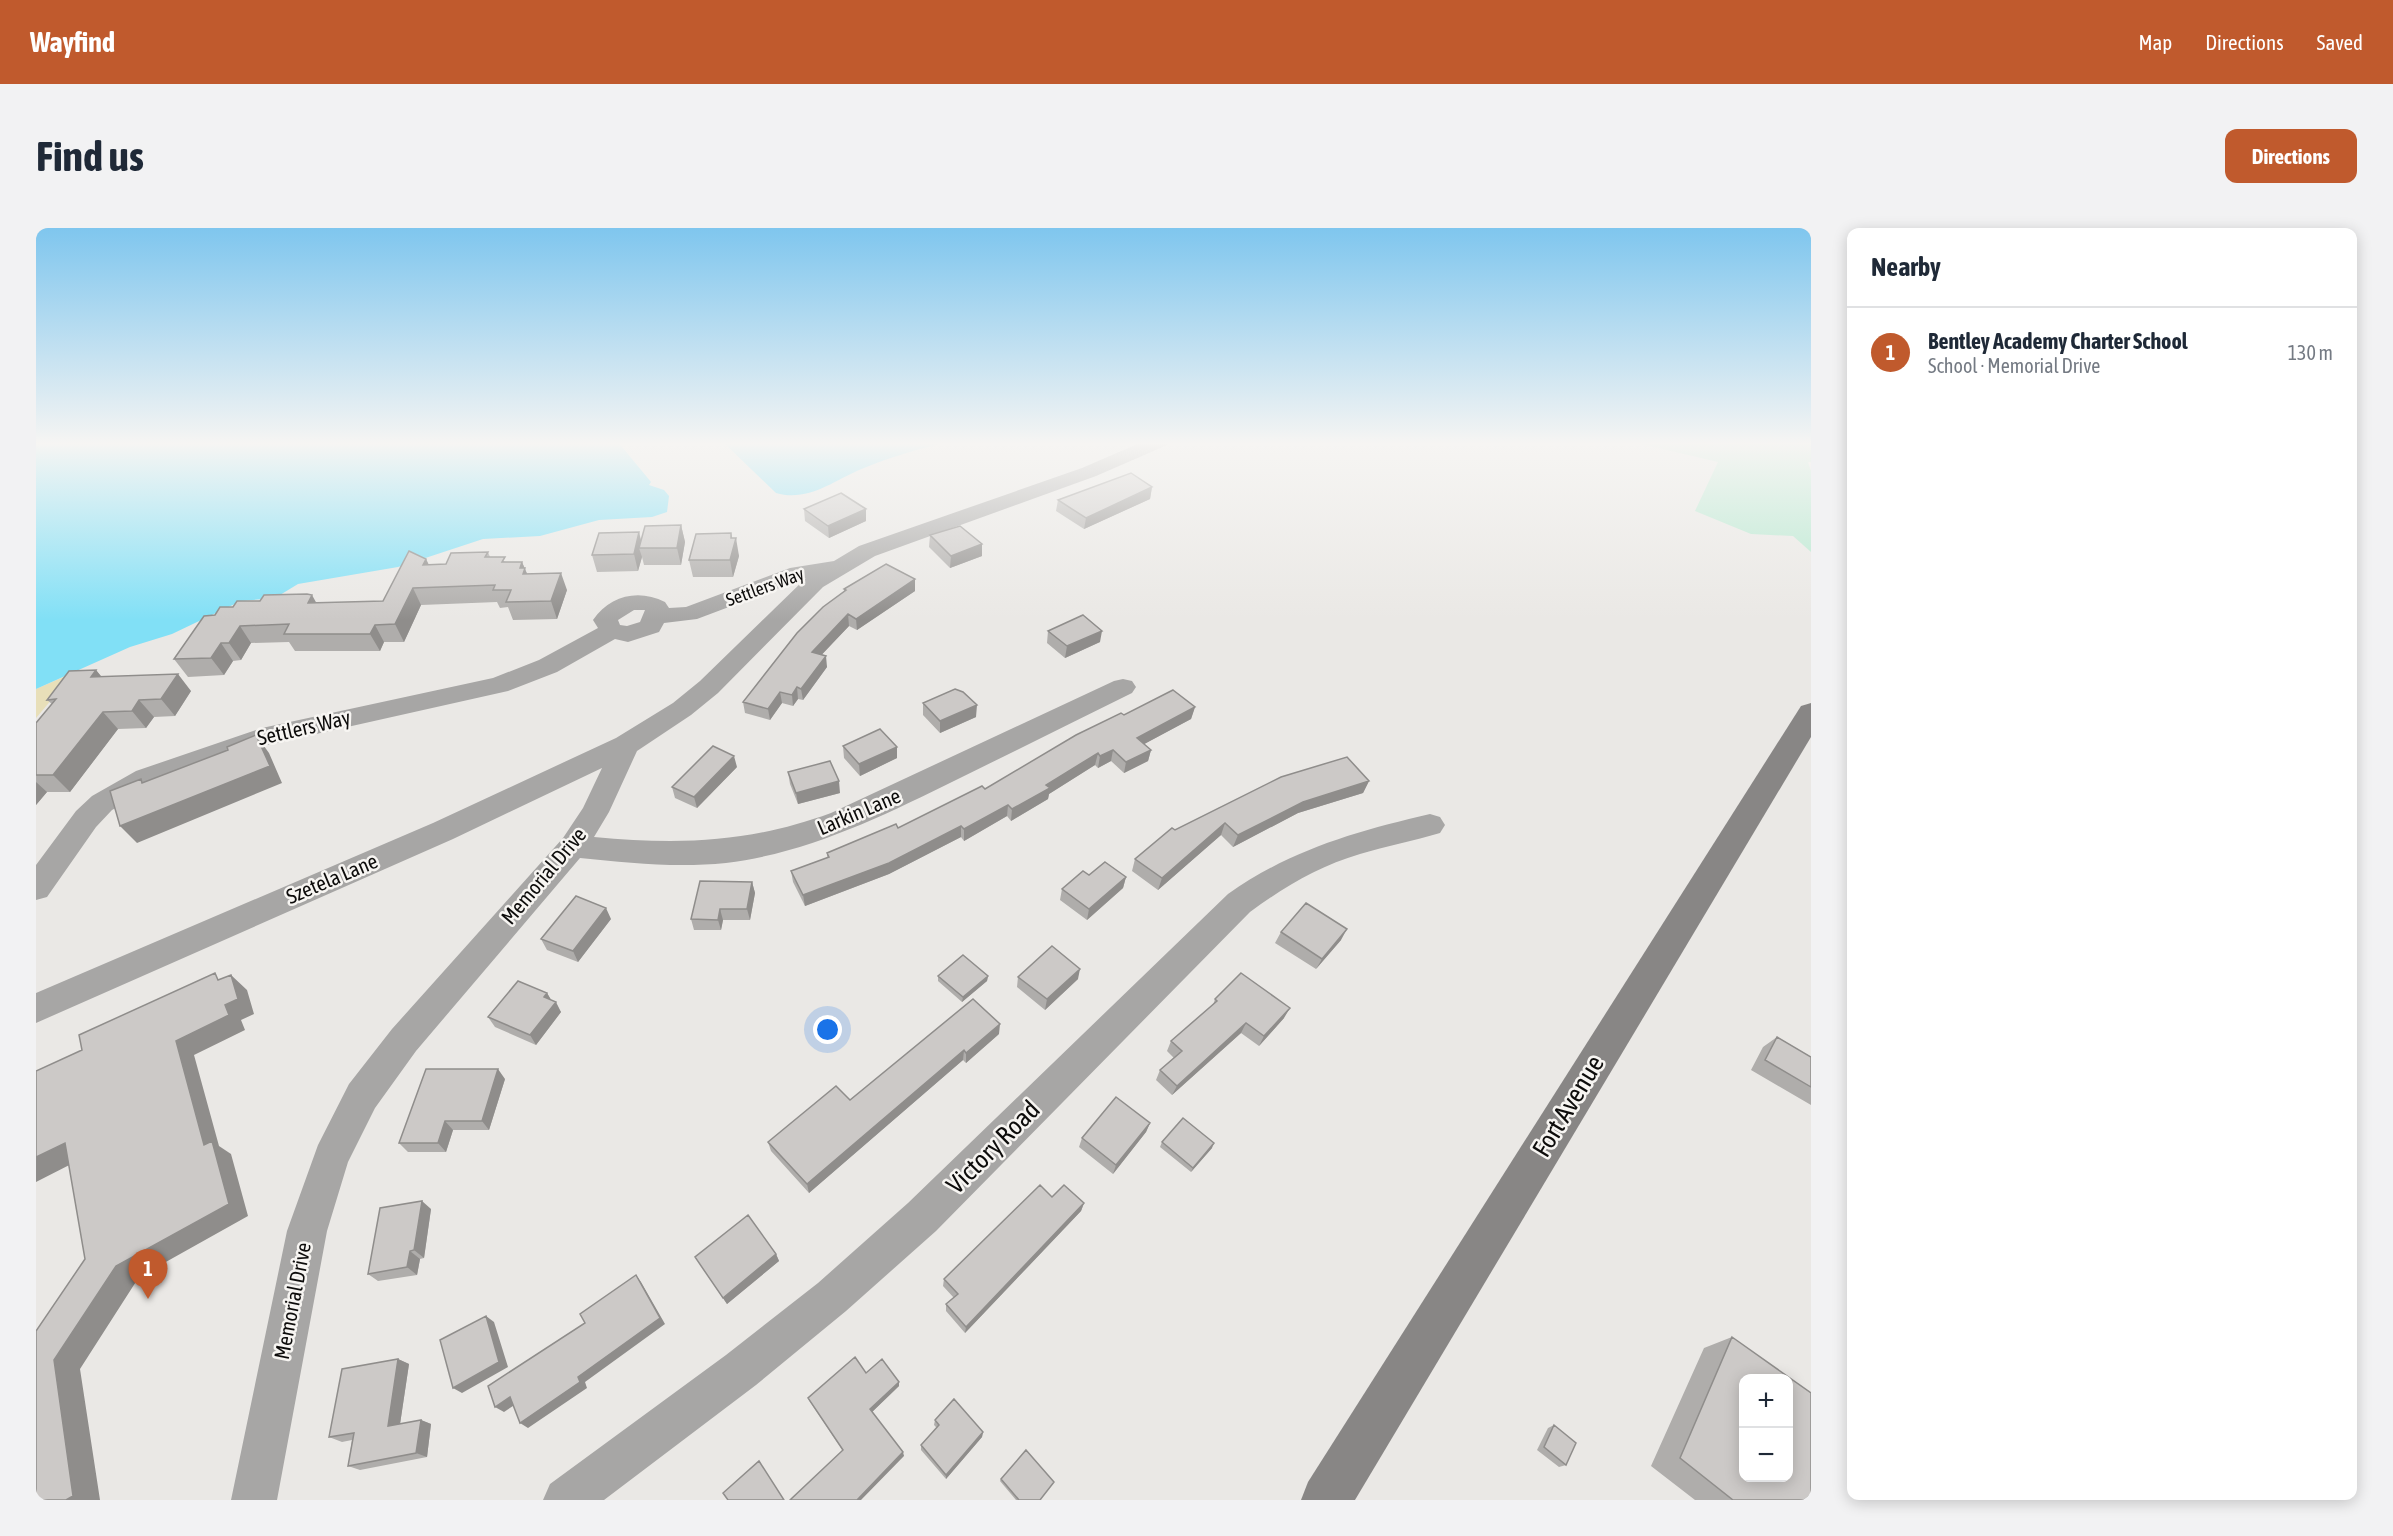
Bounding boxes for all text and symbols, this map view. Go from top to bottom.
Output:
text: Wayfind [30,26,115,58]
text: Map [2138,30,2172,54]
text: Directions [2205,30,2284,54]
text: Saved [2317,30,2363,54]
button: Directions [2225,129,2357,183]
text: Find us [36,132,144,180]
text: Nearby [1871,252,1941,282]
text: Bentley Academy Charter School [1928,328,2188,354]
text: 1 [1886,341,1895,364]
text: 130 m [2288,341,2333,364]
text: School · Memorial Drive [1928,354,2100,377]
street label: Settlers Way [723,563,807,610]
street label: Settlers Way [255,705,353,749]
street label: Larkin Lane [813,783,904,839]
street label: Memorial Drive [496,822,591,928]
street label: Szetela Lane [282,848,381,908]
your location [813,1015,842,1044]
street label: Fort Avenue [1526,1050,1610,1162]
street label: Victory Road [940,1094,1046,1200]
street label: Memorial Drive [269,1240,315,1361]
pin: 1 [128,1250,168,1299]
map controls [1739,1374,1793,1482]
button: + [1739,1374,1793,1428]
button: − [1739,1428,1793,1482]

